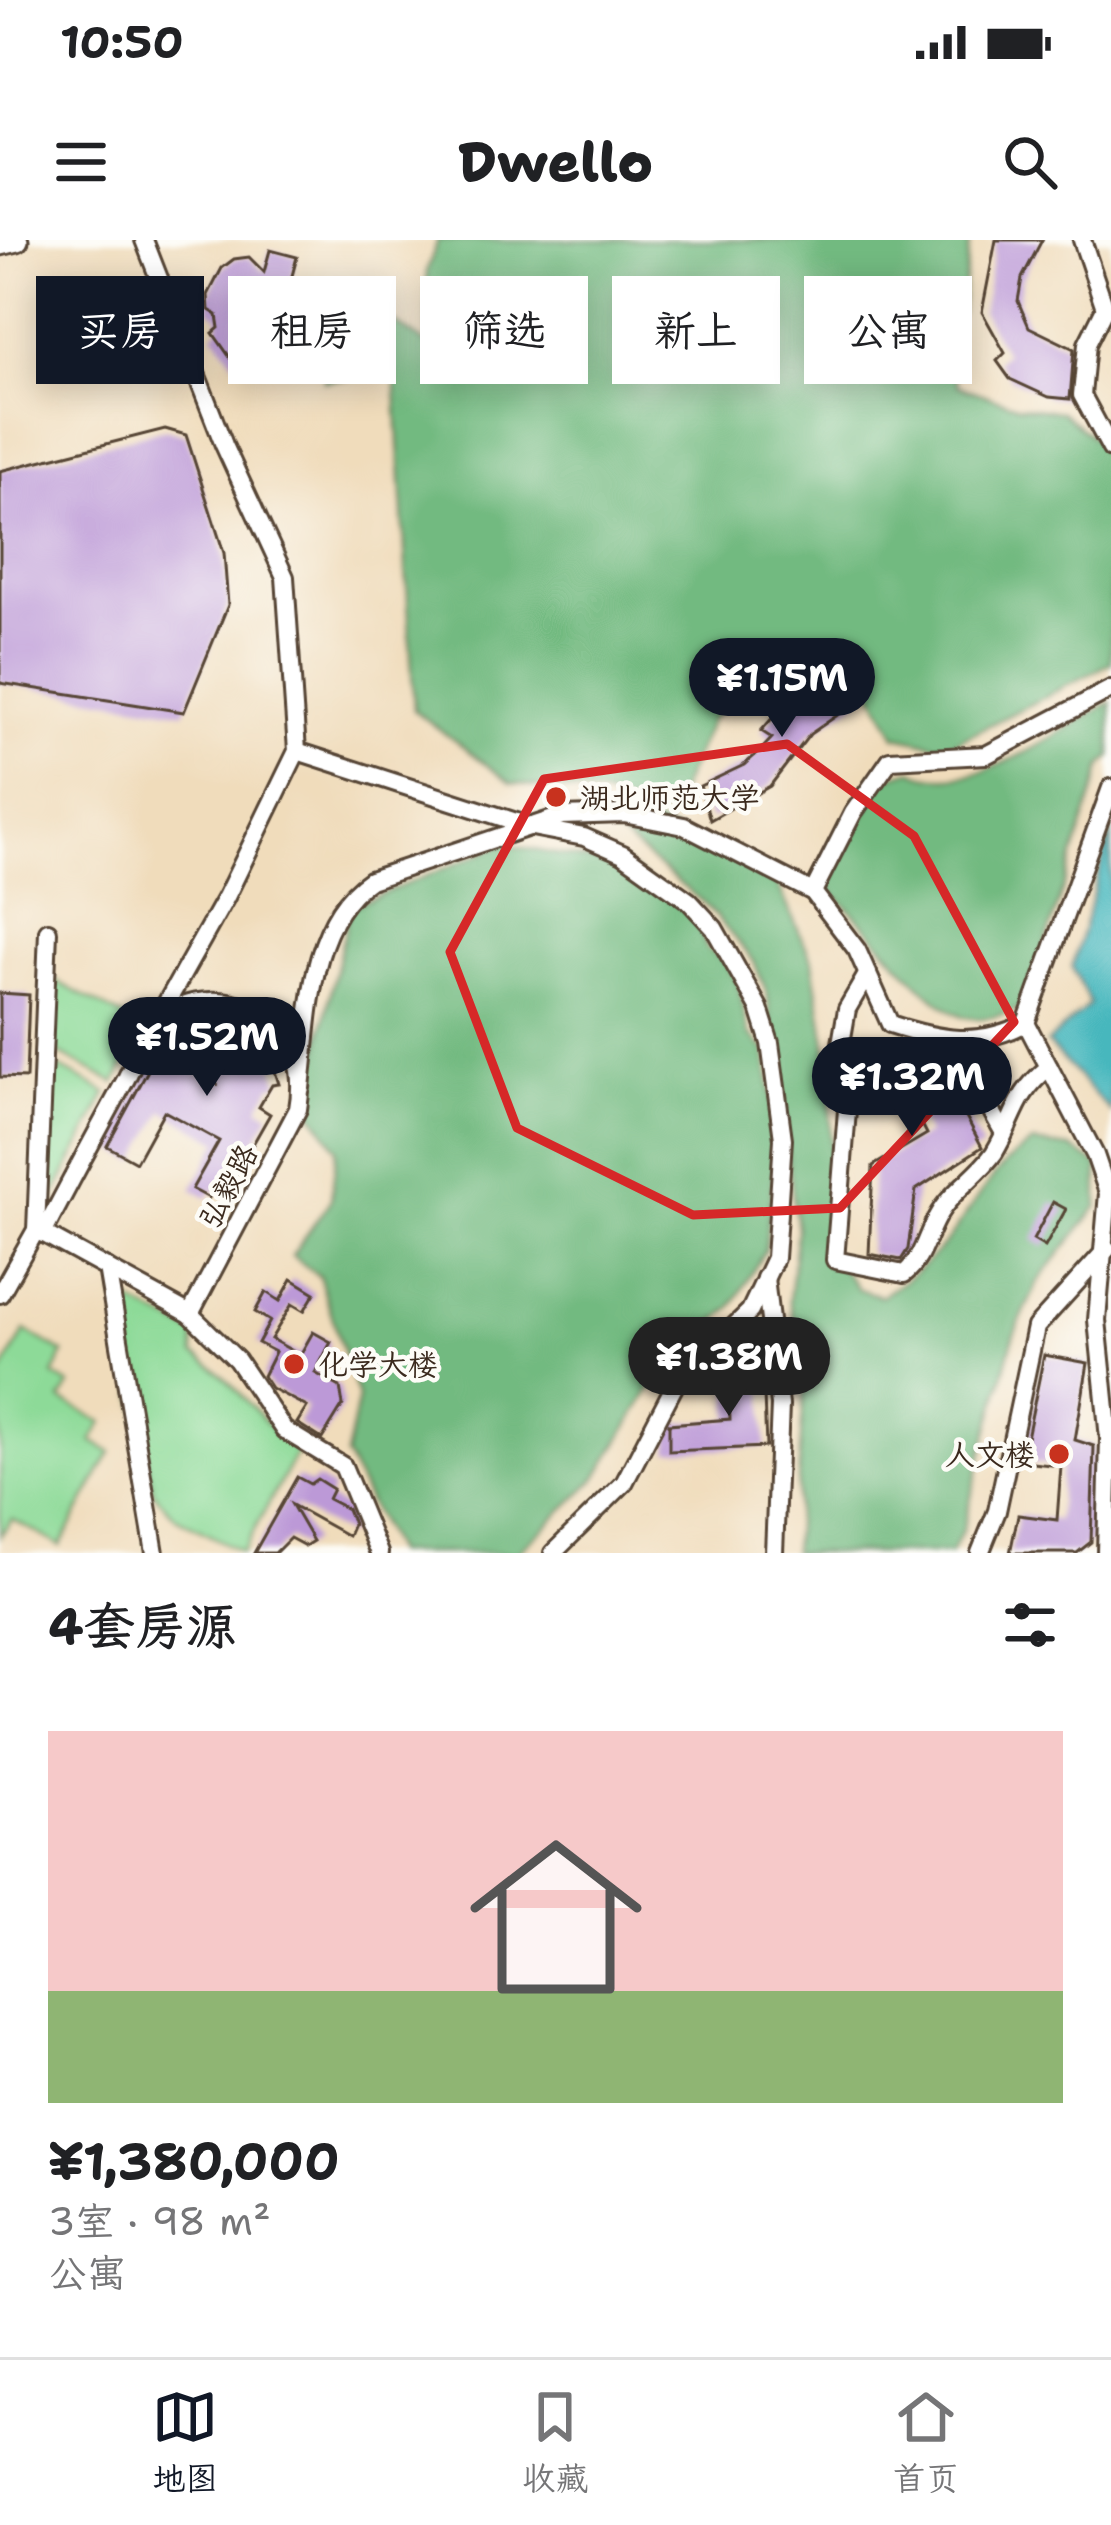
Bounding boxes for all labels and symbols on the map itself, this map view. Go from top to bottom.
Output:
pin: ¥1.15M [684,638,880,740]
place label: 湖北师范大学 [580,777,760,818]
marker: 湖北师范大学 [543,784,569,810]
pin: ¥1.52M [109,997,305,1099]
pin: ¥1.32M [814,1037,1010,1139]
street label: 弘毅路 [189,1137,267,1235]
pin: ¥1.38M [631,1317,827,1419]
place label: 化学大楼 [318,1344,438,1385]
marker: 化学大楼 [281,1351,307,1377]
place label: 人文楼 [945,1434,1035,1475]
marker: 人文楼 [1046,1441,1072,1467]

